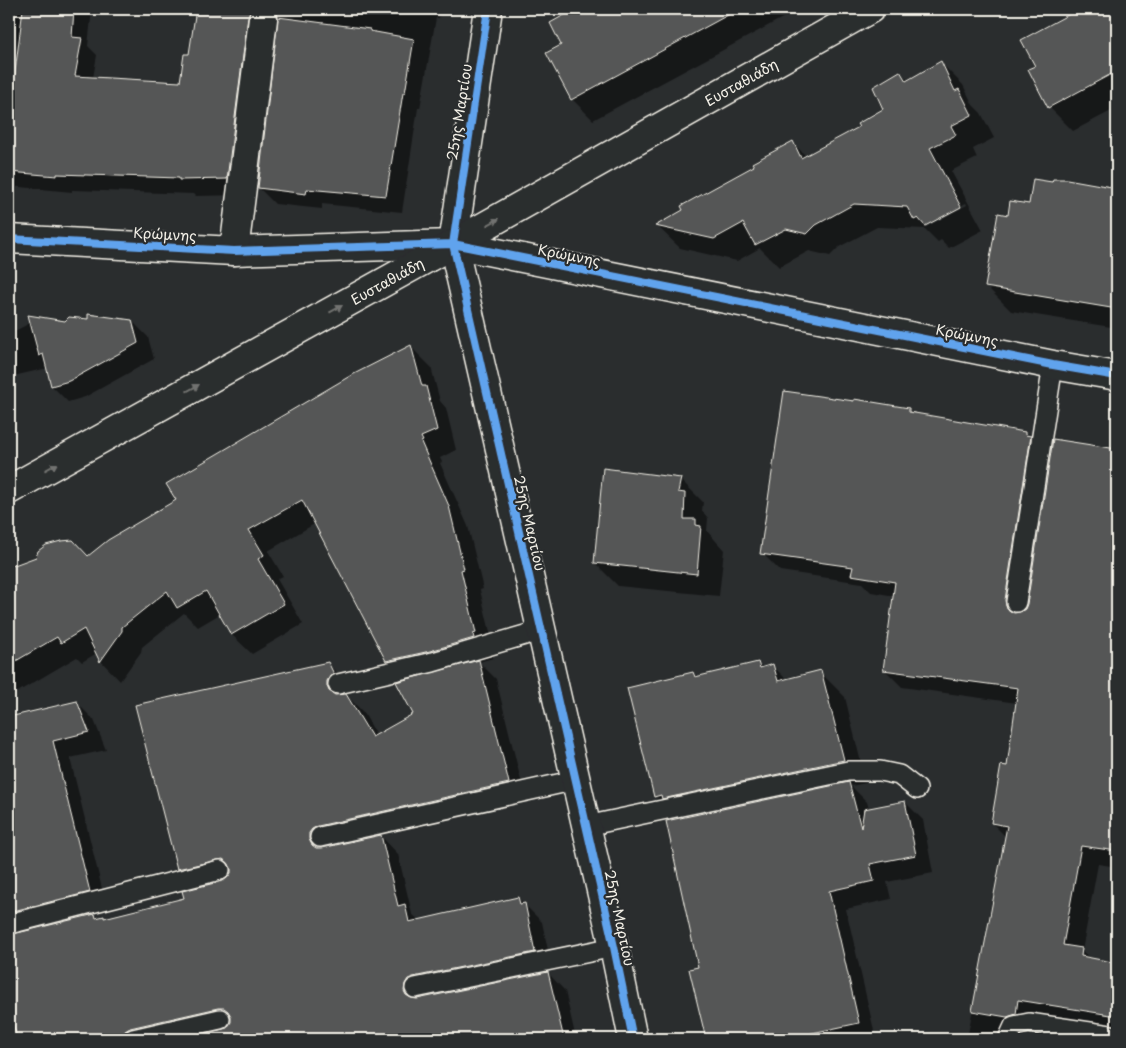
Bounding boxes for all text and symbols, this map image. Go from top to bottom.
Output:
street label: Ευσταθιάδη [701,53,781,111]
street label: 25ης Μαρτίου [441,62,477,162]
one-way arrow [486,217,499,226]
street label: Κρώμνης [133,222,197,246]
street label: Κρώμνης [536,239,602,271]
street label: Ευσταθιάδη [346,252,427,309]
one-way arrow [328,305,343,313]
street label: Κρώμνης [934,319,1000,351]
one-way arrow [186,384,201,392]
one-way arrow [44,463,59,471]
street label: 25ης Μαρτίου [509,473,551,573]
street label: 25ης Μαρτίου [600,868,640,968]

